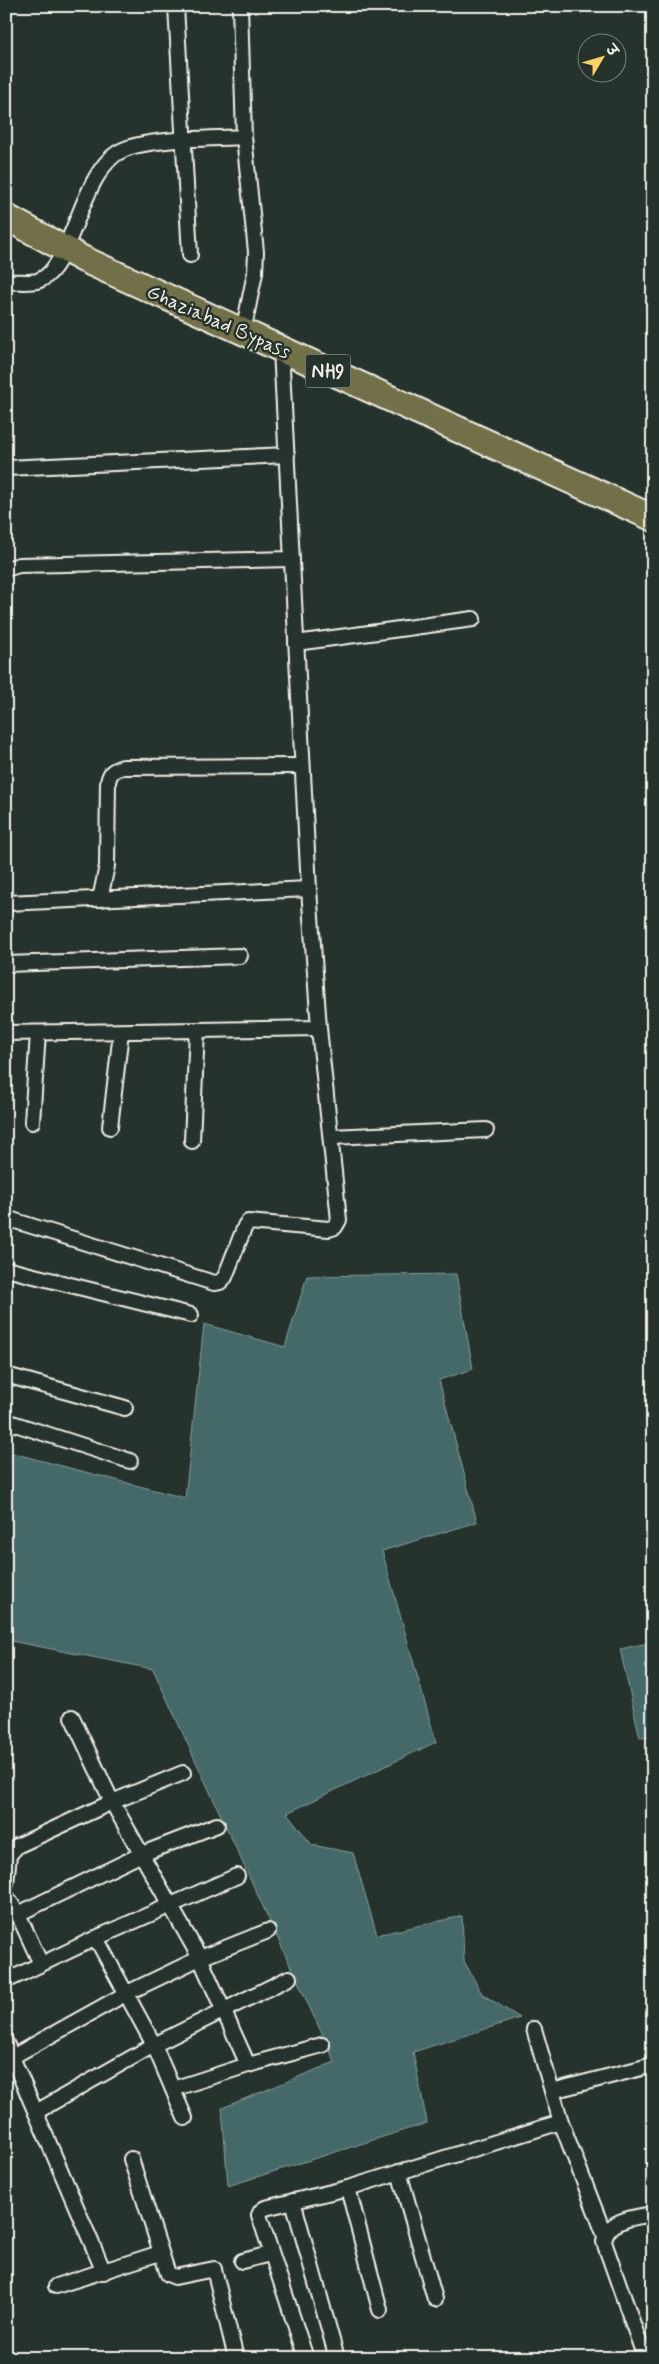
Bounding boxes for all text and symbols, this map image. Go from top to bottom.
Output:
north arrow [576,32,626,82]
text: उ [600,40,622,61]
street label: Ghaziabad Bypass [142,279,295,366]
road number: NH9 [306,354,350,388]

